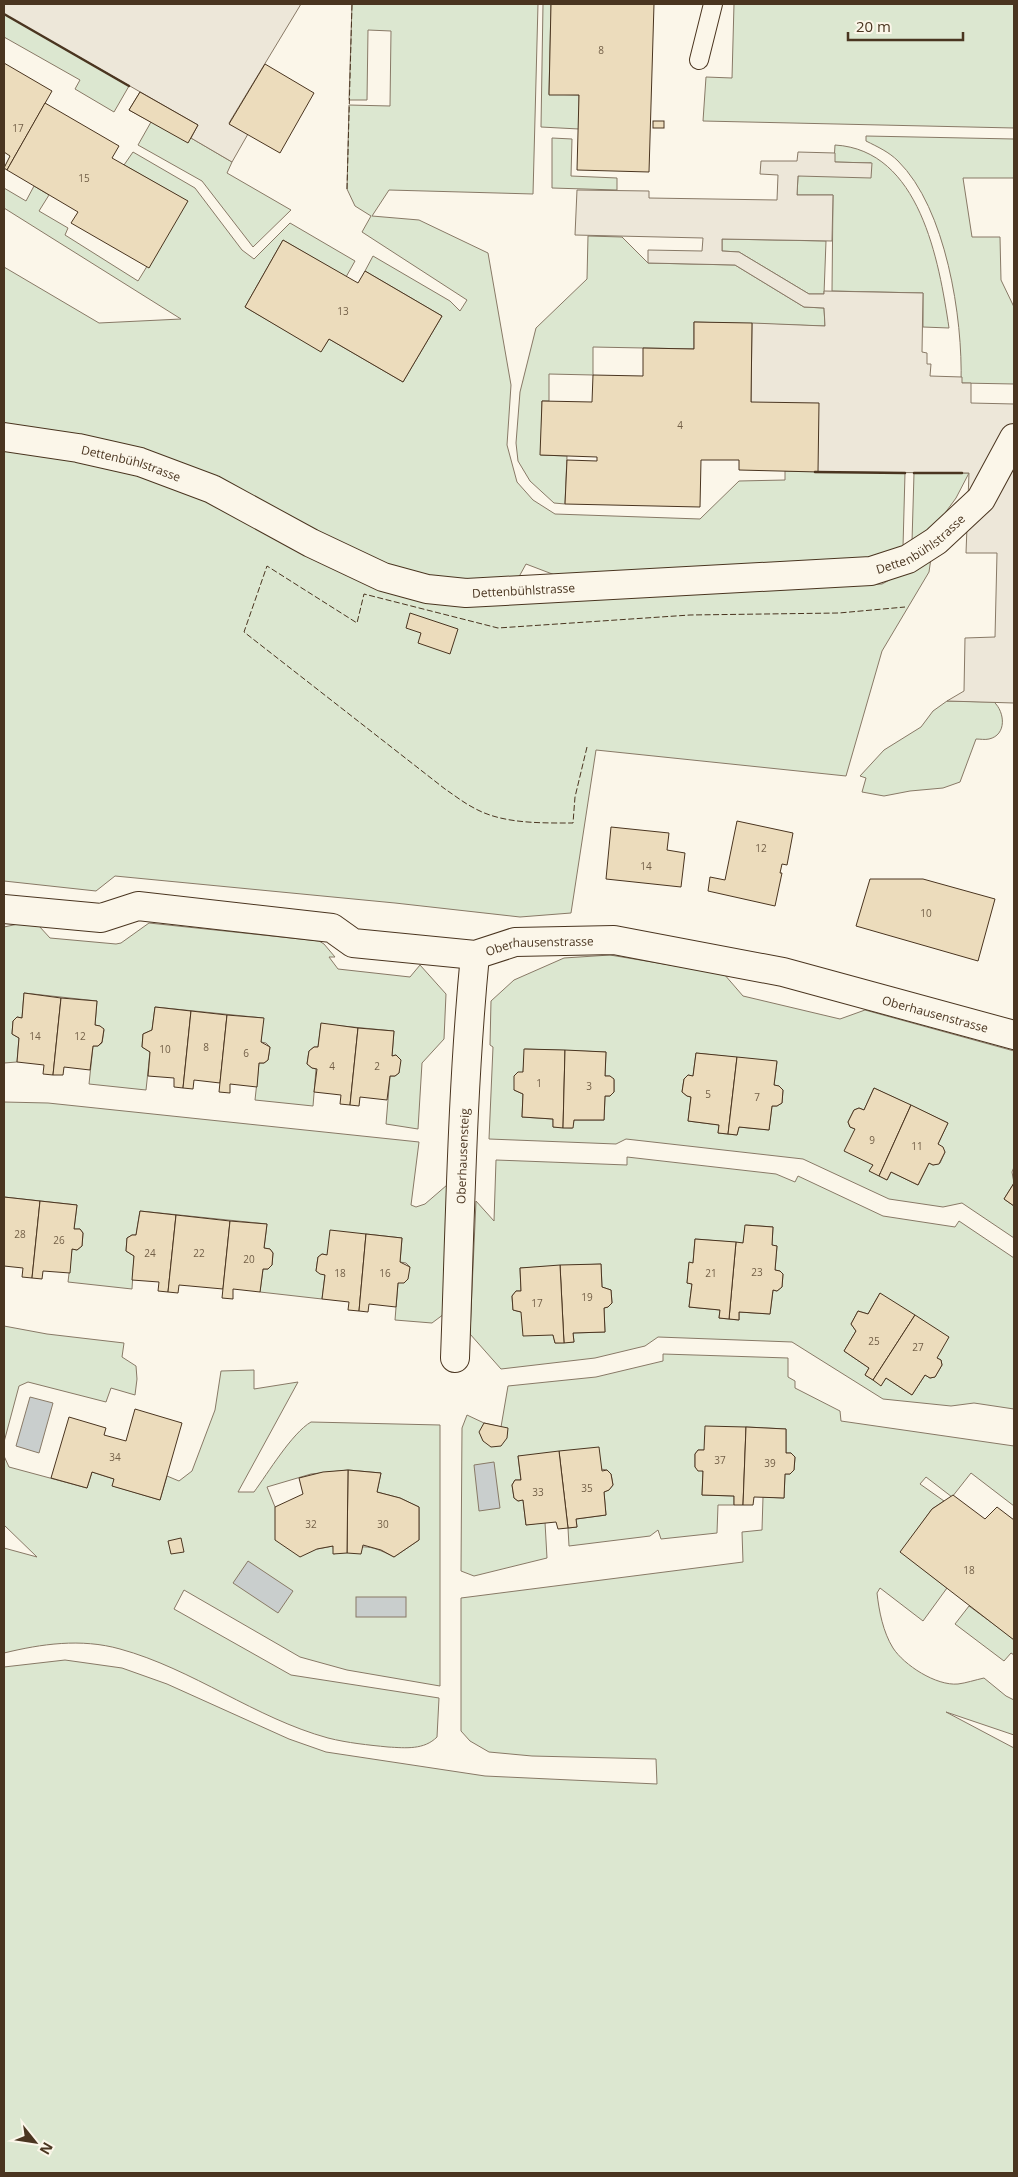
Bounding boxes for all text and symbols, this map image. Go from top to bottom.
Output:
scale bar [848,10,963,42]
text: 20 m [856,16,891,36]
house number: 8 [598,43,604,57]
house number: 17 [12,121,24,135]
house number: 15 [78,171,90,185]
house number: 13 [337,304,349,318]
house number: 4 [677,418,683,432]
street label: Dettenbühlstrasse [80,441,184,485]
street label: Dettenbühlstrasse [874,510,968,577]
street label: Dettenbühlstrasse [472,579,576,601]
house number: 12 [755,841,767,855]
house number: 14 [640,859,652,873]
house number: 10 [920,906,932,920]
street label: Oberhausenstrasse [483,932,594,960]
street label: Oberhausenstrasse [880,991,991,1036]
house number: 14 [29,1029,41,1043]
house number: 12 [74,1029,86,1043]
house number: 8 [203,1040,209,1054]
house number: 10 [159,1042,171,1056]
house number: 6 [243,1046,249,1060]
house number: 4 [329,1059,335,1073]
house number: 2 [374,1059,380,1073]
house number: 1 [536,1076,542,1090]
house number: 3 [586,1079,592,1093]
house number: 5 [705,1087,711,1101]
house number: 7 [754,1090,760,1104]
street label: Oberhausensteig [452,1107,473,1204]
house number: 9 [869,1133,875,1147]
house number: 11 [911,1139,923,1153]
house number: 28 [14,1227,26,1241]
house number: 26 [53,1233,65,1247]
house number: 24 [144,1246,156,1260]
house number: 22 [193,1246,205,1260]
house number: 20 [243,1252,255,1266]
house number: 23 [751,1265,763,1279]
house number: 18 [334,1266,346,1280]
house number: 16 [379,1266,391,1280]
house number: 21 [705,1266,717,1280]
house number: 19 [581,1290,593,1304]
house number: 17 [531,1296,543,1310]
house number: 25 [868,1334,880,1348]
house number: 27 [912,1340,924,1354]
house number: 34 [109,1450,121,1464]
house number: 37 [714,1453,726,1467]
house number: 39 [764,1456,776,1470]
house number: 35 [581,1481,593,1495]
house number: 33 [532,1485,544,1499]
house number: 32 [305,1517,317,1531]
house number: 30 [377,1517,389,1531]
house number: 18 [963,1563,975,1577]
north arrow [10,2117,60,2167]
text: N [36,2139,58,2158]

